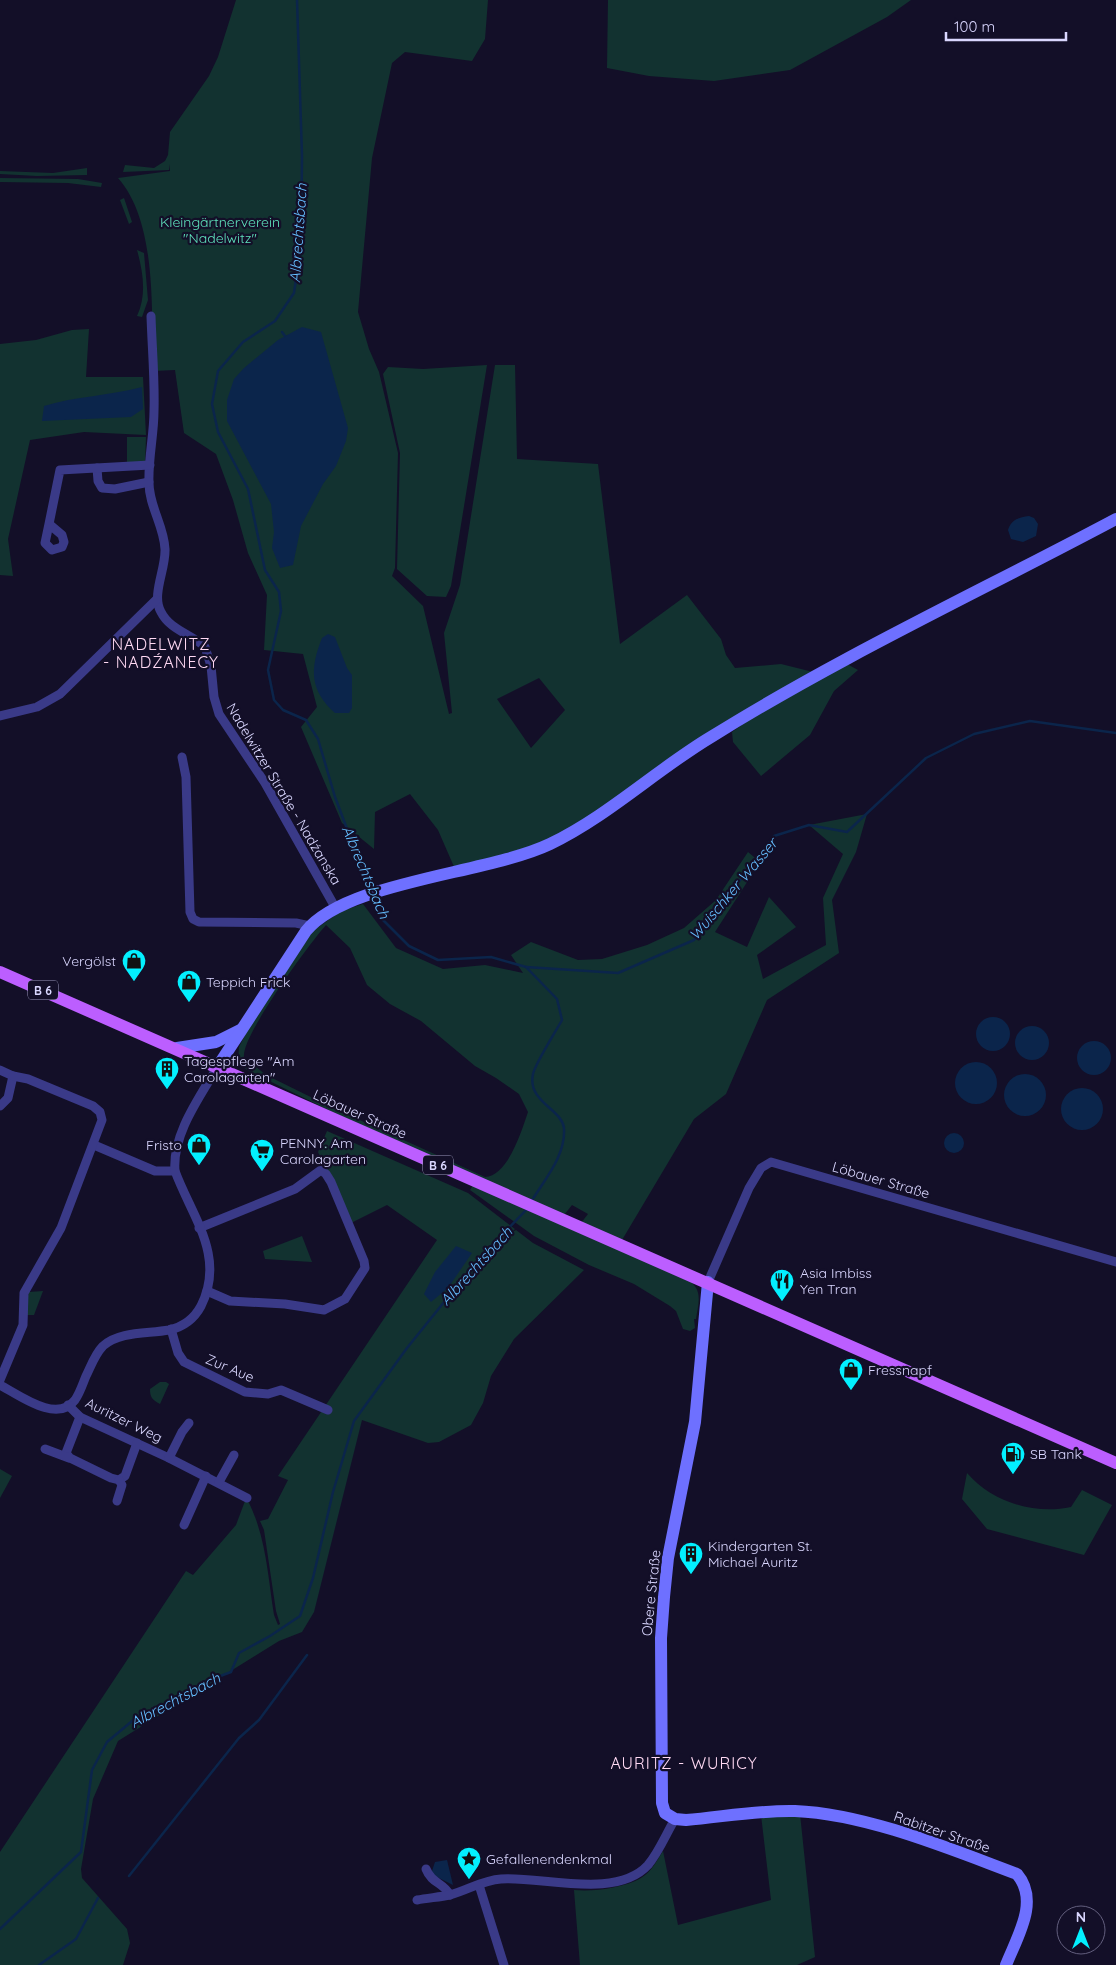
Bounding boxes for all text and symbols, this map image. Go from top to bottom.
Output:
scale bar [946,10,1066,42]
text: 100 m [954,17,995,36]
water label: Albrechtsbach [285,182,311,283]
park label: Kleingärtnerverein "Nadelwitz" [160,213,280,247]
district label: NADELWITZ - NADŹANECY [103,634,219,672]
street label: Nadelwitzer Straße - Nadźanska [223,700,345,888]
water label: Albrechtsbach [338,823,394,922]
water label: Wuischker Wasser [685,832,783,944]
shop icon: Vergölst [121,948,147,982]
place label: Vergölst [62,952,116,970]
shop icon: Teppich Frick [176,969,202,1003]
place label: Teppich Frick [206,973,291,991]
road number: B 6 [28,980,58,1000]
place label: Tagespflege "Am Carolagarten" [184,1052,294,1086]
building icon: Tagespflege "Am Carolagarten" [154,1056,180,1090]
street label: Löbauer Straße [310,1085,410,1143]
shop icon: Fristo [186,1132,212,1166]
place label: PENNY. Am Carolagarten [280,1134,366,1168]
place label: Fristo [146,1136,182,1154]
supermarket icon: PENNY. Am Carolagarten [249,1138,275,1172]
road number: B 6 [423,1156,453,1174]
street label: Löbauer Straße [830,1157,932,1203]
water label: Albrechtsbach [436,1222,517,1309]
place label: Asia Imbiss Yen Tran [800,1264,872,1298]
restaurant icon: Asia Imbiss Yen Tran [769,1268,795,1302]
street label: Zur Aue [203,1350,257,1386]
shop icon: Fressnapf [838,1357,864,1391]
place label: Fressnapf [868,1361,932,1379]
street label: Auritzer Weg [82,1394,166,1446]
fuel station icon: SB Tank [1000,1441,1026,1475]
place label: SB Tank [1030,1445,1082,1463]
place label: Kindergarten St. Michael Auritz [708,1537,812,1571]
building icon: Kindergarten St. Michael Auritz [678,1541,704,1575]
street label: Obere Straße [638,1549,664,1637]
water label: Albrechtsbach [127,1668,224,1732]
district label: AURITZ - WURICY [610,1753,758,1773]
street label: Rabitzer Straße [892,1807,993,1857]
place icon: Gefallenendenkmal [456,1846,482,1880]
place label: Gefallenendenkmal [486,1850,612,1868]
north arrow [1056,1905,1106,1955]
text: N [1076,1908,1086,1926]

